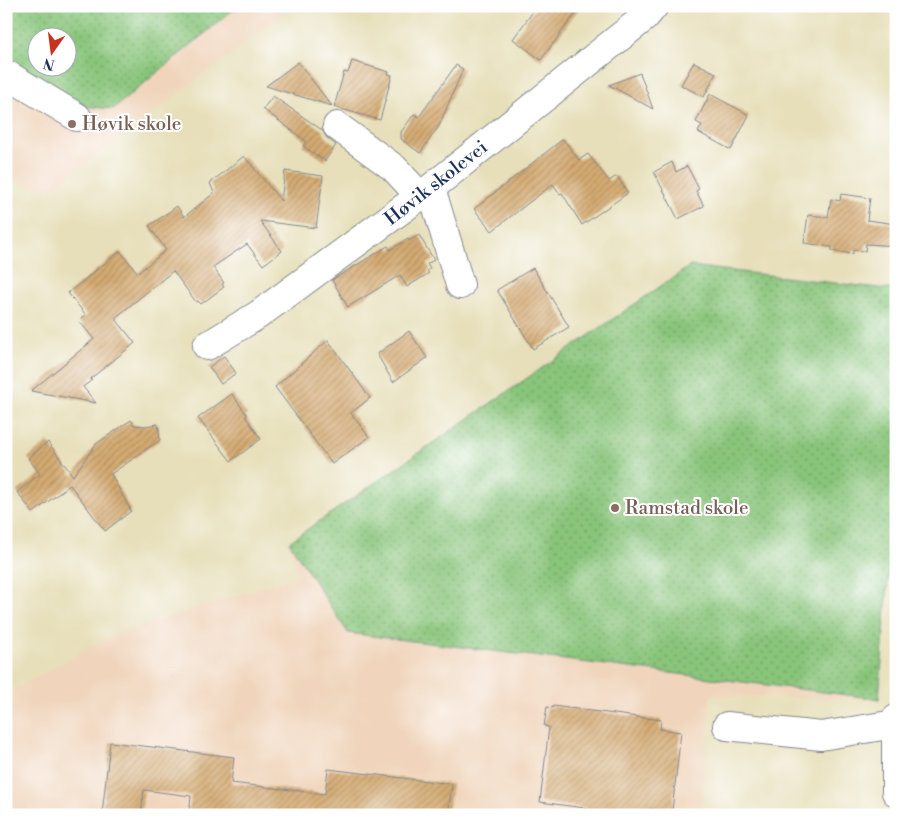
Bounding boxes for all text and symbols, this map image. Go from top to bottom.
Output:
north arrow [28,28,78,78]
text: N [42,54,57,74]
place label: Høvik skole [82,112,181,136]
marker: Høvik skole [66,118,78,130]
street label: Høvik skolevei [380,135,492,231]
place label: Ramstad skole [625,496,749,520]
marker: Ramstad skole [609,502,621,514]

